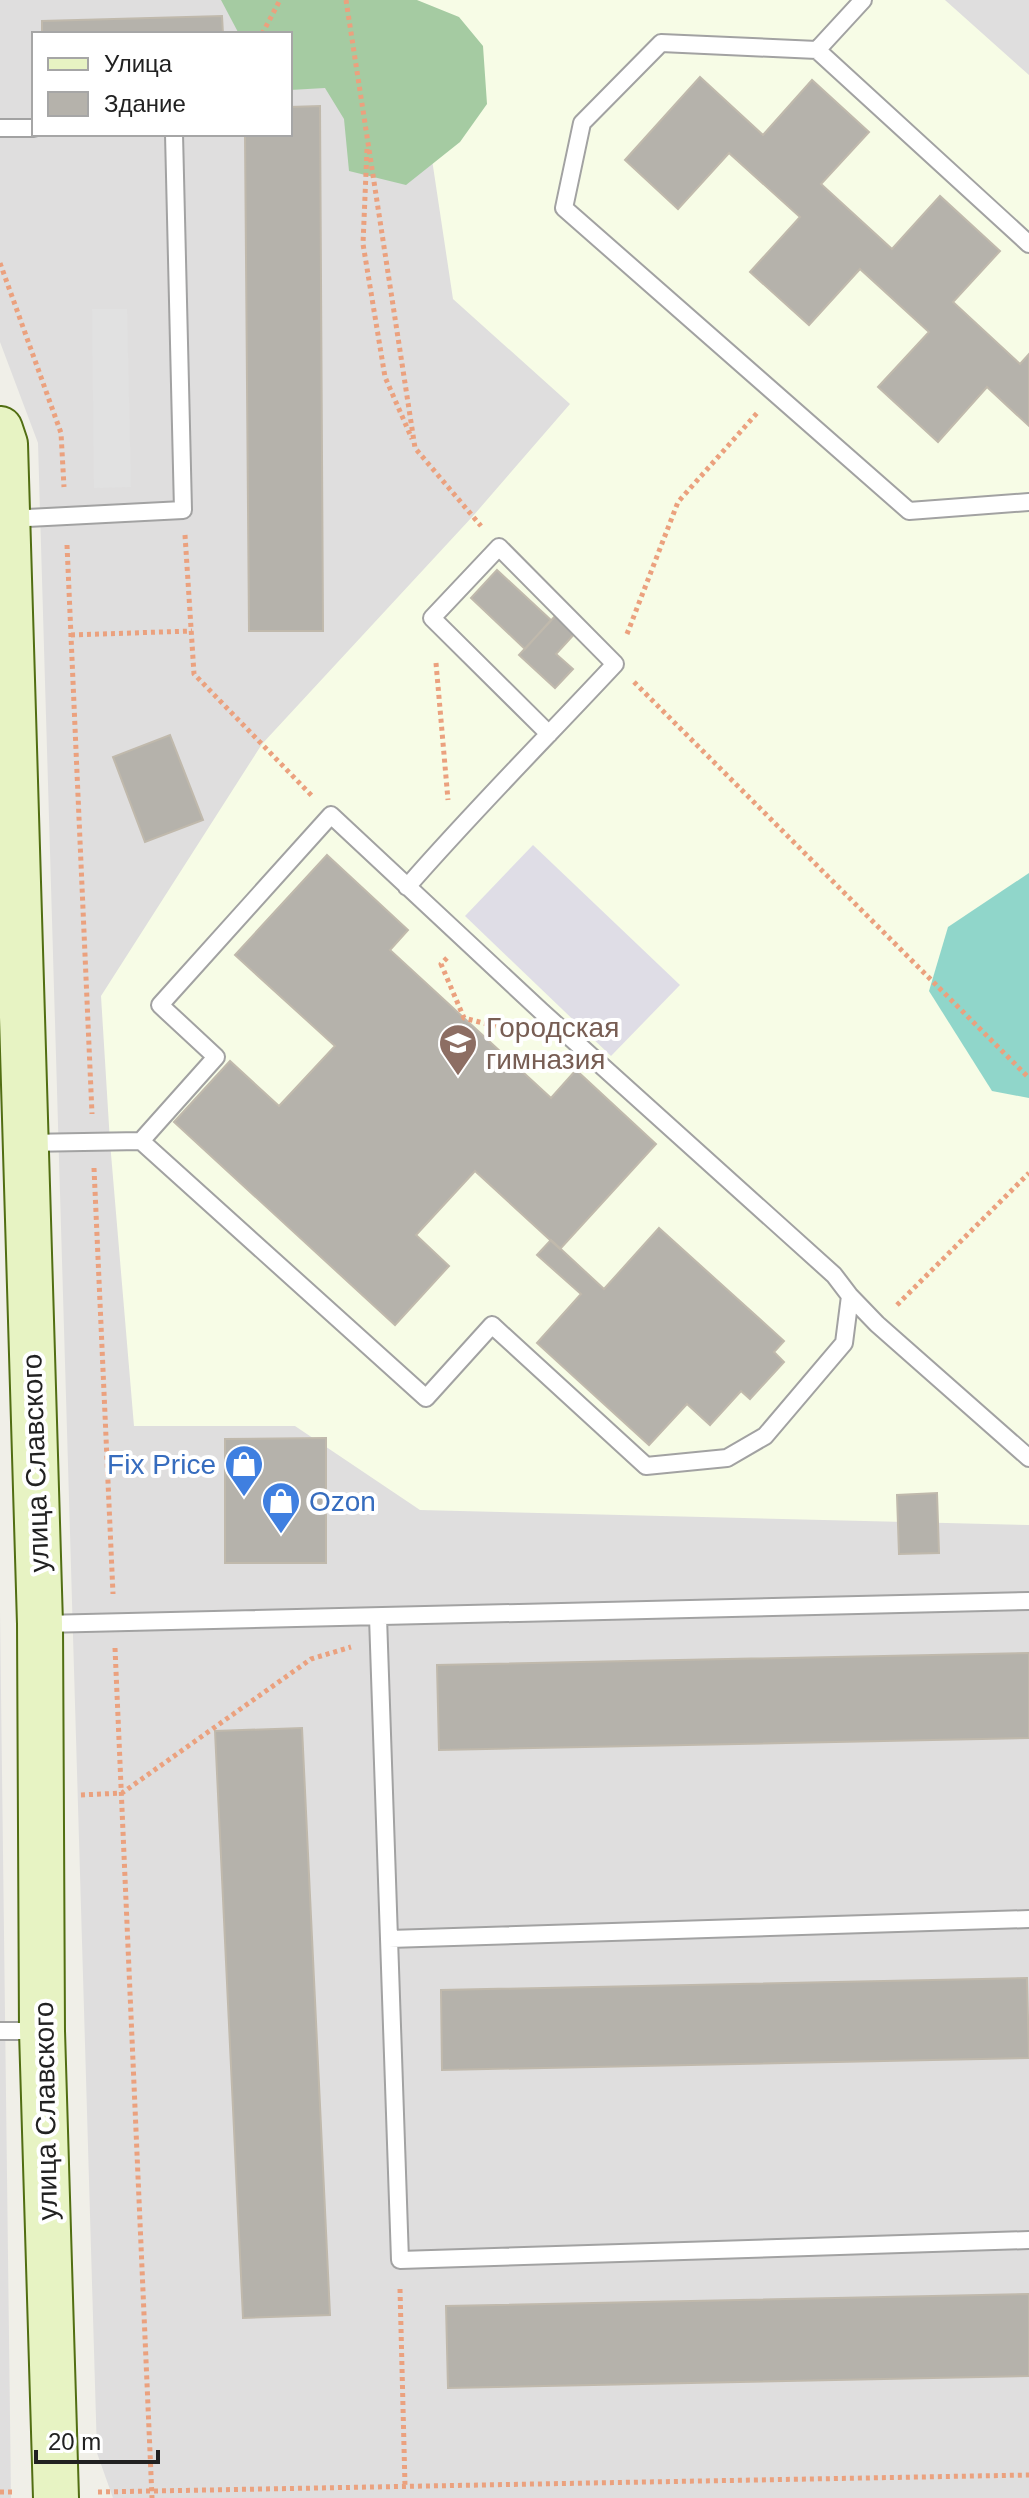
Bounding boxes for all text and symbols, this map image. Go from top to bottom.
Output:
legend [32,32,292,136]
text: Улица [104,50,173,77]
text: Здание [104,90,186,117]
place label: Городская гимназия [486,1012,619,1075]
school or university icon: Городская гимназия [437,1022,479,1077]
street label: улица Славского [16,1353,55,1573]
shop icon: Fix Price [223,1443,265,1498]
place label: Fix Price [107,1449,216,1480]
shop icon: Ozon [260,1480,302,1535]
place label: Ozon [309,1486,376,1517]
street label: улица Славского [28,2001,63,2221]
scale bar [36,2414,158,2464]
text: 20 m [48,2428,101,2455]

